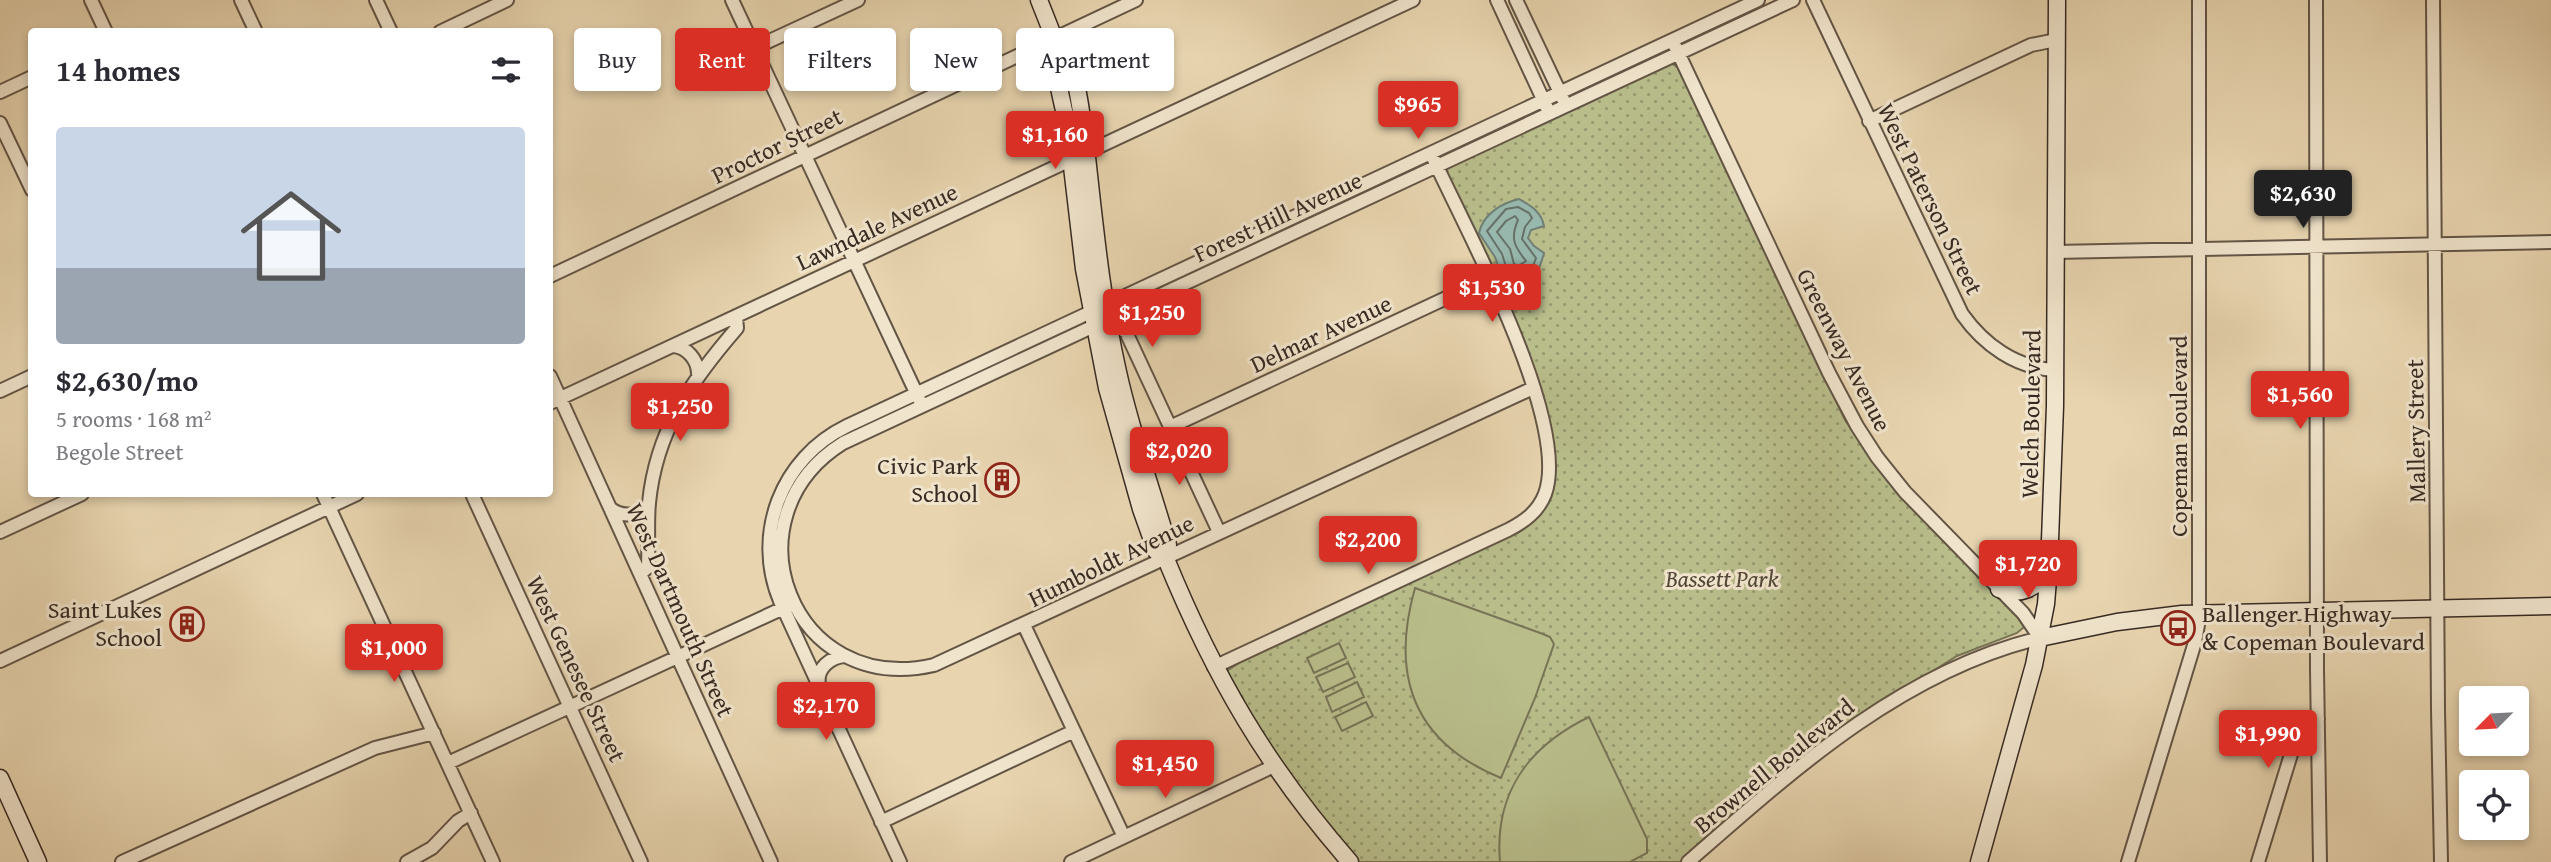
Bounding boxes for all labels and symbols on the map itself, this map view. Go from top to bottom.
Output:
pin: $965 [1377,82,1459,141]
street label: West Paterson Street [1869,97,1992,301]
street label: Proctor Street [705,98,849,192]
pin: $1,160 [998,111,1112,171]
street label: Forest Hill Avenue [1188,162,1368,271]
pin: $2,630 [2246,170,2360,230]
street label: Lawndale Avenue [790,174,963,279]
street label: Greenway Avenue [1788,262,1901,437]
pin: $1,530 [1435,264,1549,324]
street label: Delmar Avenue [1244,285,1397,382]
pin: $1,250 [1095,290,1209,349]
street label: Welch Boulevard [2012,329,2049,499]
street label: Copeman Boulevard [2161,335,2196,537]
street label: Mallery Street [2397,358,2434,503]
pin: $1,560 [2243,372,2357,431]
pin: $1,250 [623,384,737,443]
pin: $2,020 [1122,428,1236,487]
place label: Civic Park School [877,448,979,511]
building icon: Civic Park School [983,461,1021,499]
street label: West Dartmouth Street [617,497,744,723]
street label: Humboldt Avenue [1022,505,1199,616]
pin: $2,200 [1311,516,1425,576]
pin: $1,720 [1971,540,2085,600]
park label: Bassett Park [1665,561,1778,596]
street label: West Genesee Street [518,570,635,768]
place label: Saint Lukes School [48,592,162,655]
place label: Ballenger Highway & Copeman Boulevard [2202,596,2425,659]
building icon: Saint Lukes School [168,605,206,643]
bus stop icon: Ballenger Highway & Copeman Boulevard [2159,609,2197,647]
pin: $1,000 [337,624,451,684]
pin: $2,170 [769,682,883,742]
north arrow [2459,686,2529,756]
street label: Brownell Boulevard [1686,690,1862,841]
pin: $1,990 [2211,710,2325,770]
pin: $1,450 [1108,740,1222,800]

